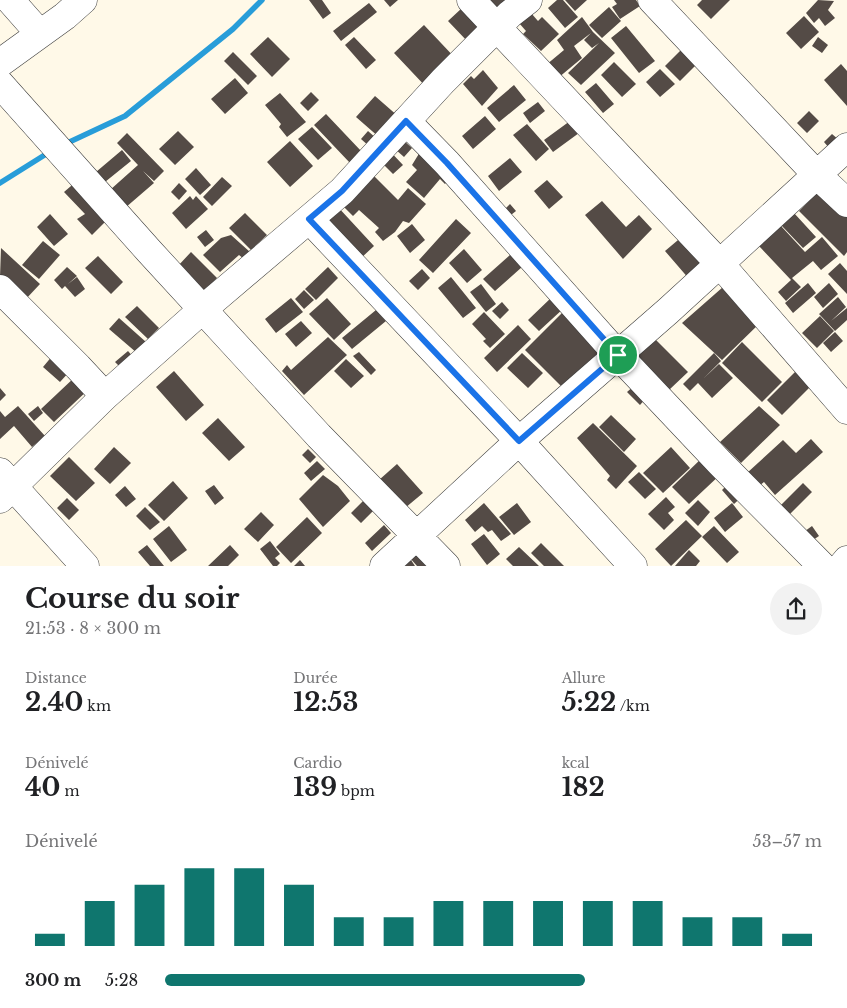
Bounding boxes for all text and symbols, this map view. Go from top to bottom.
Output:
pin [597,334,639,376]
icon: arrive [604,341,632,369]
text: Course du soir [25,581,240,616]
button: share [770,583,822,635]
text: 21:53 · 8 × 300 m [25,618,161,638]
text: Distance [25,669,87,687]
text: Durée [293,669,338,687]
text: Allure [562,669,606,687]
text: 2.40 [25,687,83,718]
text: 12:53 [293,687,358,718]
text: 5:22 [562,687,616,718]
text: km [83,697,111,715]
text: /km [616,697,650,715]
text: Dénivelé [25,754,89,772]
text: Cardio [293,754,342,772]
text: kcal [562,754,590,772]
text: 40 [25,772,60,803]
text: 139 [293,772,337,803]
text: 182 [562,772,605,803]
text: m [60,782,80,800]
text: bpm [337,782,375,800]
text: Dénivelé [25,831,98,851]
text: 53–57 m [753,831,822,851]
text: 300 m [25,970,81,990]
text: 5:28 [105,970,138,990]

